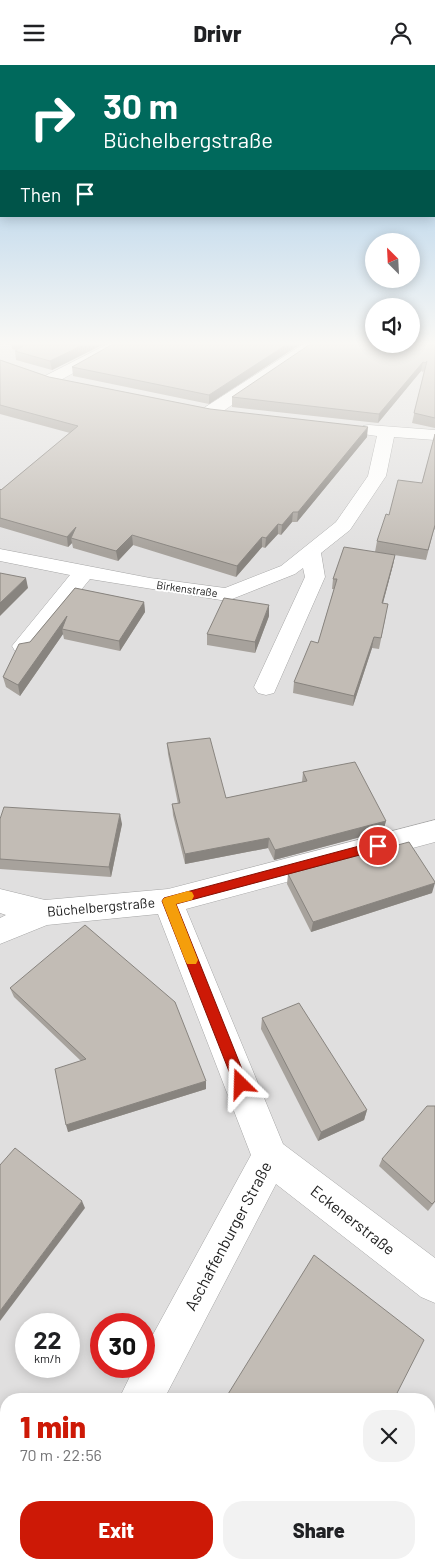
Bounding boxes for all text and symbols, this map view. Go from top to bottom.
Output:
icon: menu [20,19,48,47]
icon: person [387,19,415,47]
text: Drivr [193,20,242,46]
text: 30 m [103,84,178,126]
icon: right [20,85,85,150]
text: Büchelbergstraße [103,126,273,152]
icon: arrive [71,180,99,208]
text: Then [20,183,61,206]
north arrow [365,233,420,287]
map controls [365,233,420,353]
button: sound [365,298,420,353]
street label: Birkenstraße [156,578,219,599]
pin [357,825,399,867]
icon: arrive [364,832,392,860]
street label: Büchelbergstraße [46,893,156,920]
position arrow [214,1057,266,1109]
street label: Aschaffenburger Straße [180,1158,275,1313]
street label: Eckenerstraße [307,1181,399,1258]
speed limit sign: 30 [90,1313,155,1378]
text: 22 [33,1324,62,1354]
text: km/h [34,1351,61,1365]
text: 1 min [20,1408,86,1444]
button: close [363,1410,415,1462]
text: 70 m · 22:56 [20,1445,102,1464]
button: Exit [20,1501,213,1559]
button: Share [223,1501,415,1559]

